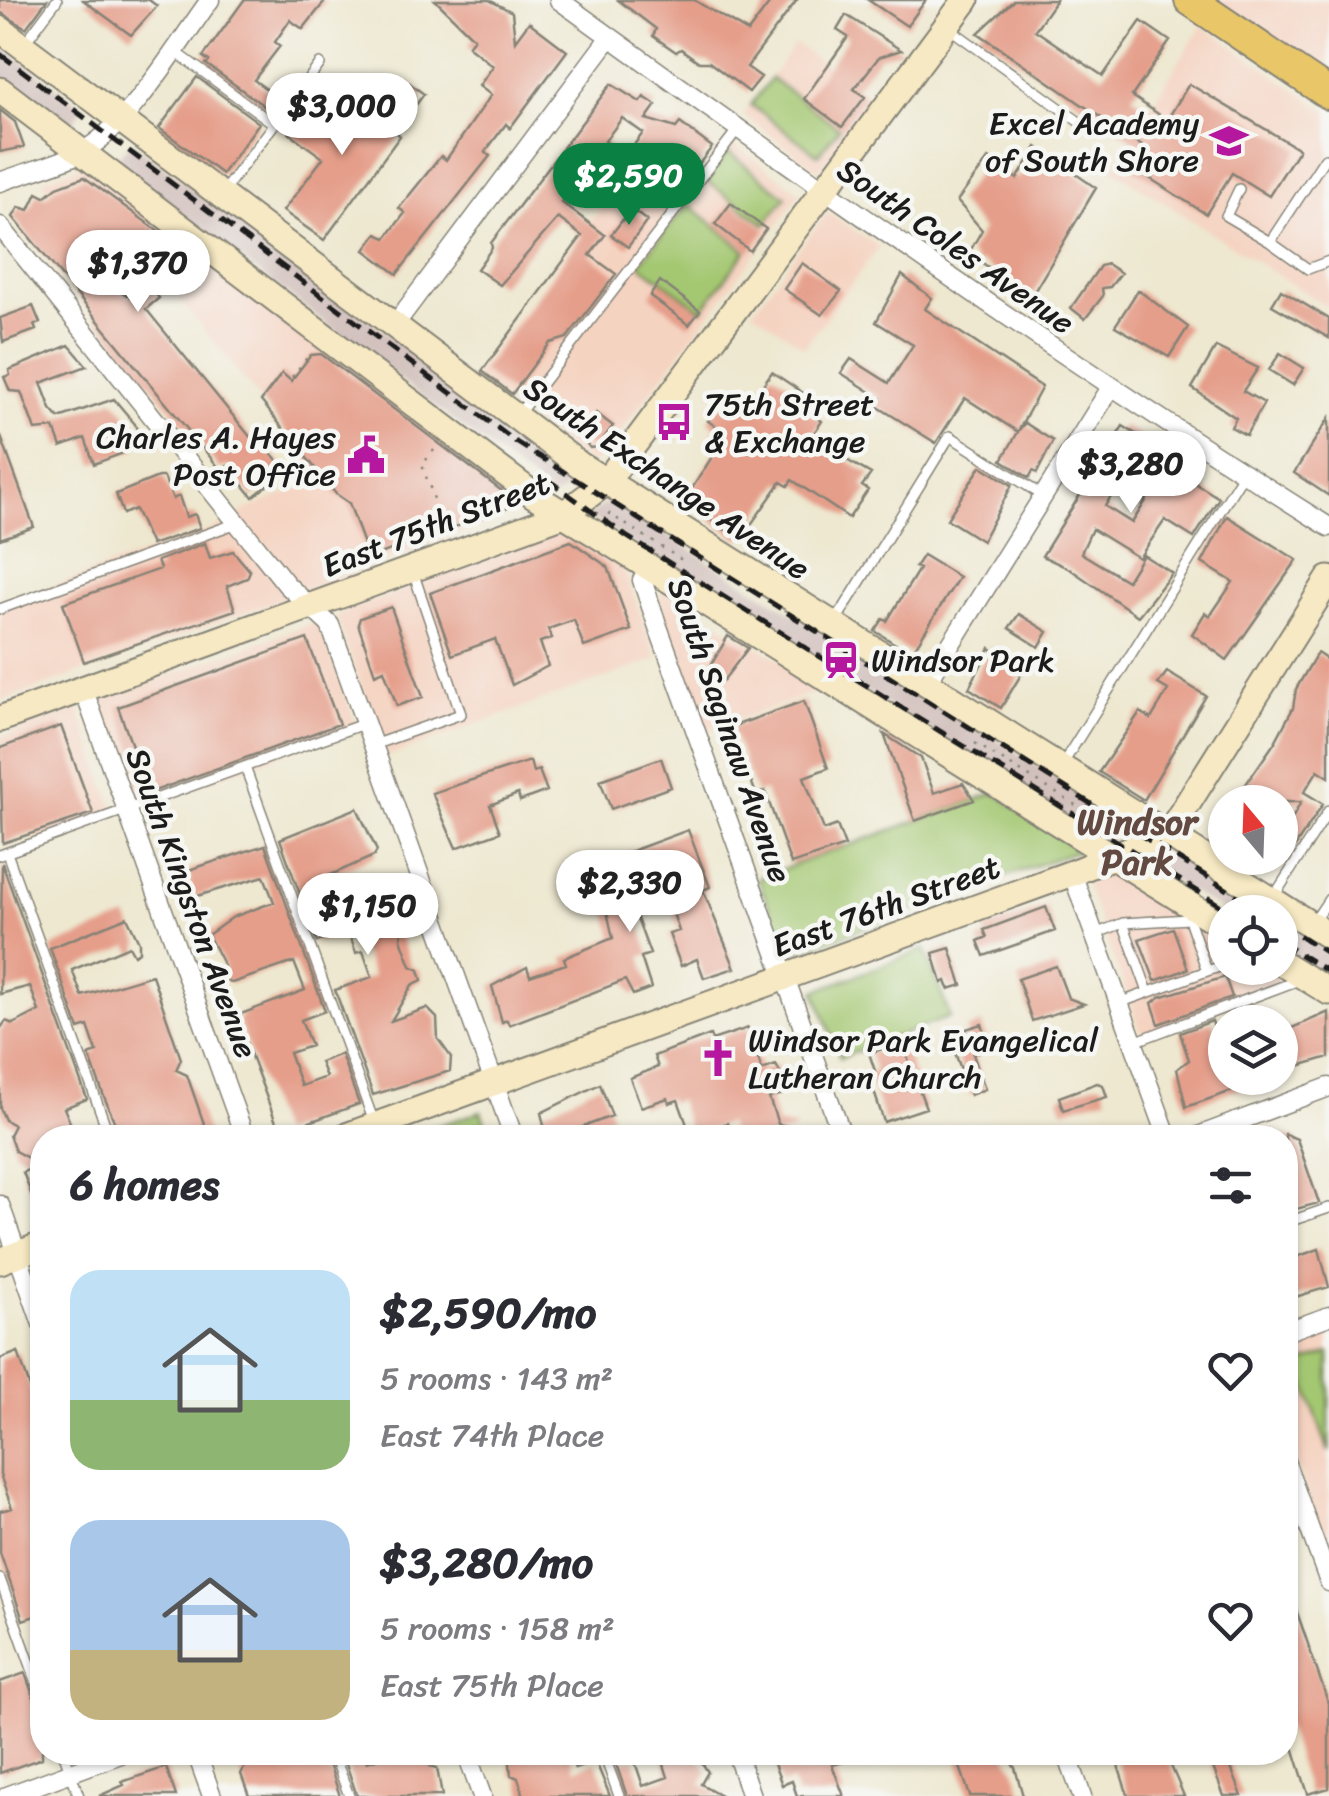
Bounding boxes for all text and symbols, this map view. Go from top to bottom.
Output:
pin: $3,000 [261,73,423,158]
text: $3,000 [288,77,396,134]
place label: Excel Academy of South Shore [985,95,1199,189]
school or university icon: Excel Academy of South Shore [1208,120,1250,162]
pin: $2,590 [548,143,710,228]
street label: South Coles Avenue [825,143,1087,350]
text: $2,590 [575,147,683,204]
pin: $1,370 [57,230,219,315]
text: $1,370 [88,234,188,291]
street label: South Exchange Avenue [511,361,822,596]
place label: 75th Street & Exchange [704,376,874,470]
bus stop icon: 75th Street & Exchange [653,401,695,443]
place label: Charles A. Hayes Post Office [96,409,336,503]
pin: $3,280 [1050,431,1212,516]
public building icon: Charles A. Hayes Post Office [345,434,387,476]
text: $3,280 [1078,435,1184,492]
street label: East 75th Street [314,455,559,594]
street label: South Saginaw Avenue [651,570,809,891]
place label: Windsor Park [871,632,1055,689]
station icon: Windsor Park [820,639,862,681]
street label: South Kingston Avenue [109,740,274,1067]
north arrow [1208,785,1298,875]
map controls [1208,785,1298,1095]
district label: Windsor Park [1077,791,1200,893]
street label: East 76th Street [764,839,1008,974]
pin: $2,330 [549,850,711,935]
text: $2,330 [578,854,682,911]
pin: $1,150 [287,873,449,958]
text: $1,150 [319,877,417,934]
button: locate [1208,895,1298,985]
button: layers [1208,1005,1298,1095]
place label: Windsor Park Evangelical Lutheran Church [748,1012,1099,1106]
church icon: Windsor Park Evangelical Lutheran Church [697,1037,739,1079]
text: 6 homes [70,1148,219,1222]
icon: filters [1203,1158,1258,1213]
text: $2,590/mo [380,1276,596,1350]
icon: home [150,1310,270,1430]
icon: heart [1203,1343,1258,1398]
text: 5 rooms · 143 m² [380,1350,613,1407]
text: East 74th Place [380,1407,604,1464]
text: $3,280/mo [380,1526,593,1600]
icon: home [150,1560,270,1680]
icon: heart [1203,1593,1258,1648]
text: 5 rooms · 158 m² [380,1600,614,1657]
text: East 75th Place [380,1657,604,1714]

